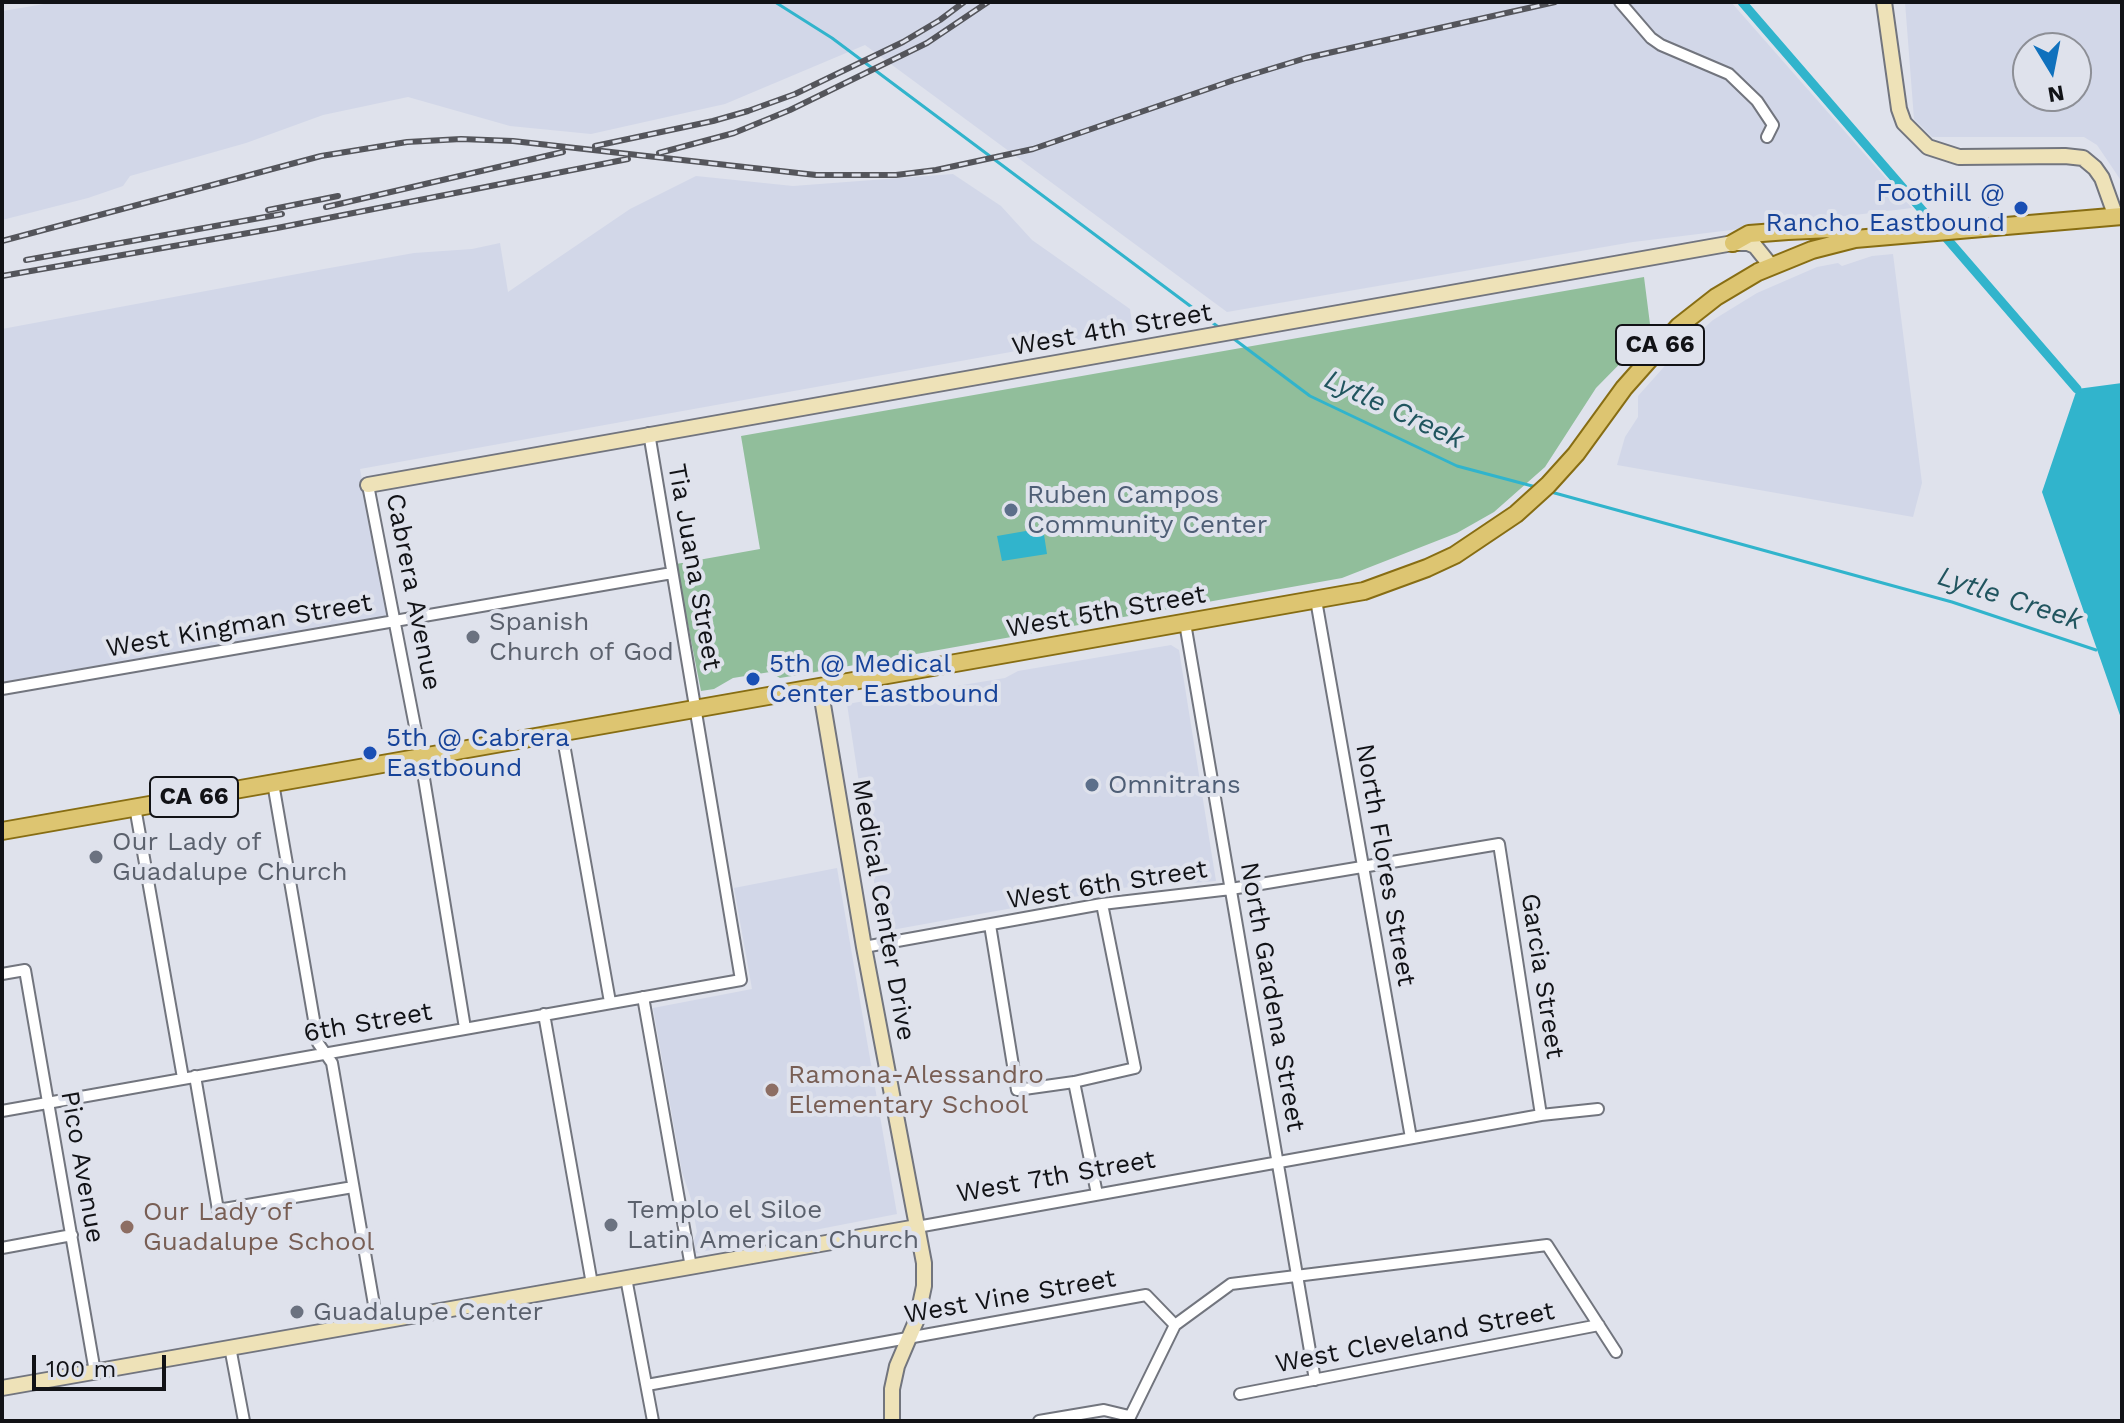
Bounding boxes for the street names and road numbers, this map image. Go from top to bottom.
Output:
street label: West 4th Street [1010,297,1214,363]
road number: CA 66 [1616,325,1704,365]
street label: Tia Juana Street [660,461,728,673]
street label: Cabrera Avenue [379,491,447,693]
street label: West 5th Street [1004,579,1208,645]
street label: West Kingman Street [104,587,374,665]
street label: North Flores Street [1348,741,1422,989]
road number: CA 66 [150,777,238,817]
street label: Medical Center Drive [845,777,921,1043]
street label: West 6th Street [1005,854,1209,916]
street label: North Gardena Street [1233,860,1311,1134]
street label: Garcia Street [1514,891,1570,1061]
street label: 6th Street [301,996,435,1050]
street label: Pico Avenue [53,1089,111,1245]
street label: West 7th Street [954,1144,1158,1210]
street label: West Vine Street [902,1263,1118,1331]
street label: West Cleveland Street [1273,1296,1557,1380]

